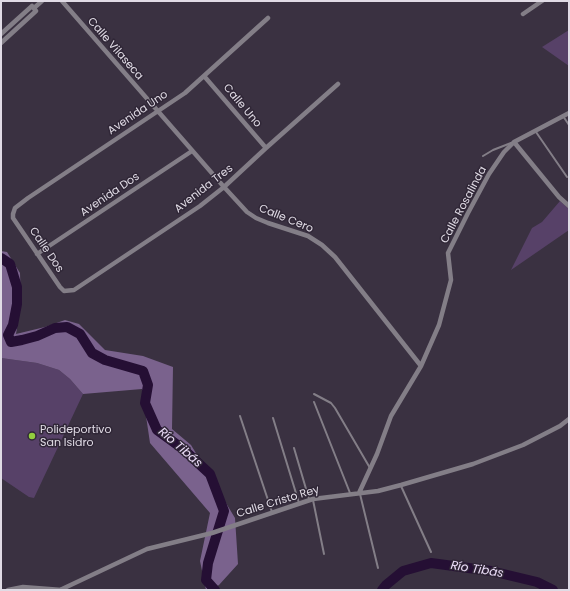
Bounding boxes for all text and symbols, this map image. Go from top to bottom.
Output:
street label: Calle Vilaseca [84,15,146,83]
street label: Calle Uno [220,82,264,130]
street label: Avenida Uno [106,88,170,138]
street label: Avenida Tres [172,162,236,216]
street label: Calle Rosalinda [438,164,490,246]
street label: Avenida Dos [78,170,142,220]
street label: Calle Cero [257,202,315,236]
street label: Calle Dos [26,225,66,275]
place label: Polideportivo San Isidro [40,423,112,449]
water label: Río Tibás [155,425,205,471]
marker: Polideportivo San Isidro [27,431,37,441]
street label: Calle Cristo Rey [235,483,321,521]
water label: Río Tibás [449,559,505,581]

